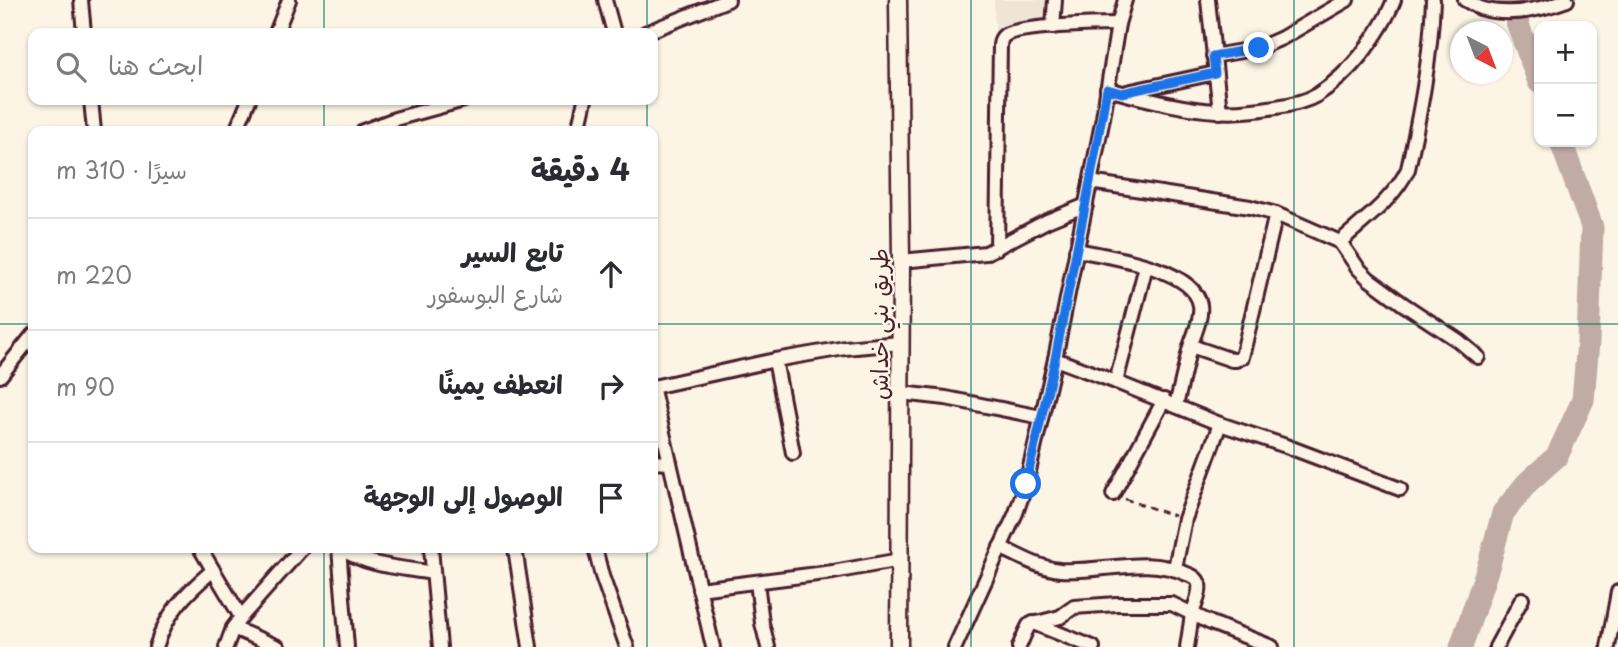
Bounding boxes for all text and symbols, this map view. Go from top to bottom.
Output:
north arrow [1450,21,1513,84]
map controls [1534,21,1597,147]
button: + [1534,21,1597,84]
search box [28,28,658,105]
route end [1243,32,1274,63]
text: ابحث هنا [108,45,203,84]
icon: search [52,48,90,86]
button: − [1534,84,1597,147]
text: 4 دقيقة [531,146,630,191]
text: سيرًا · 310 m [56,152,187,187]
text: تابع السير [462,232,563,271]
street label: طريق بني خداش [861,248,901,400]
icon: ahead [592,255,630,293]
text: 220 m [56,257,132,292]
text: شارع البوسفور [428,276,563,311]
text: انعطف يمينًا [439,364,563,403]
icon: right [592,367,630,405]
text: 90 m [56,369,115,404]
route start [1010,468,1041,499]
text: الوصول إلى الوجهة [364,476,563,515]
icon: arrive [592,479,630,517]

